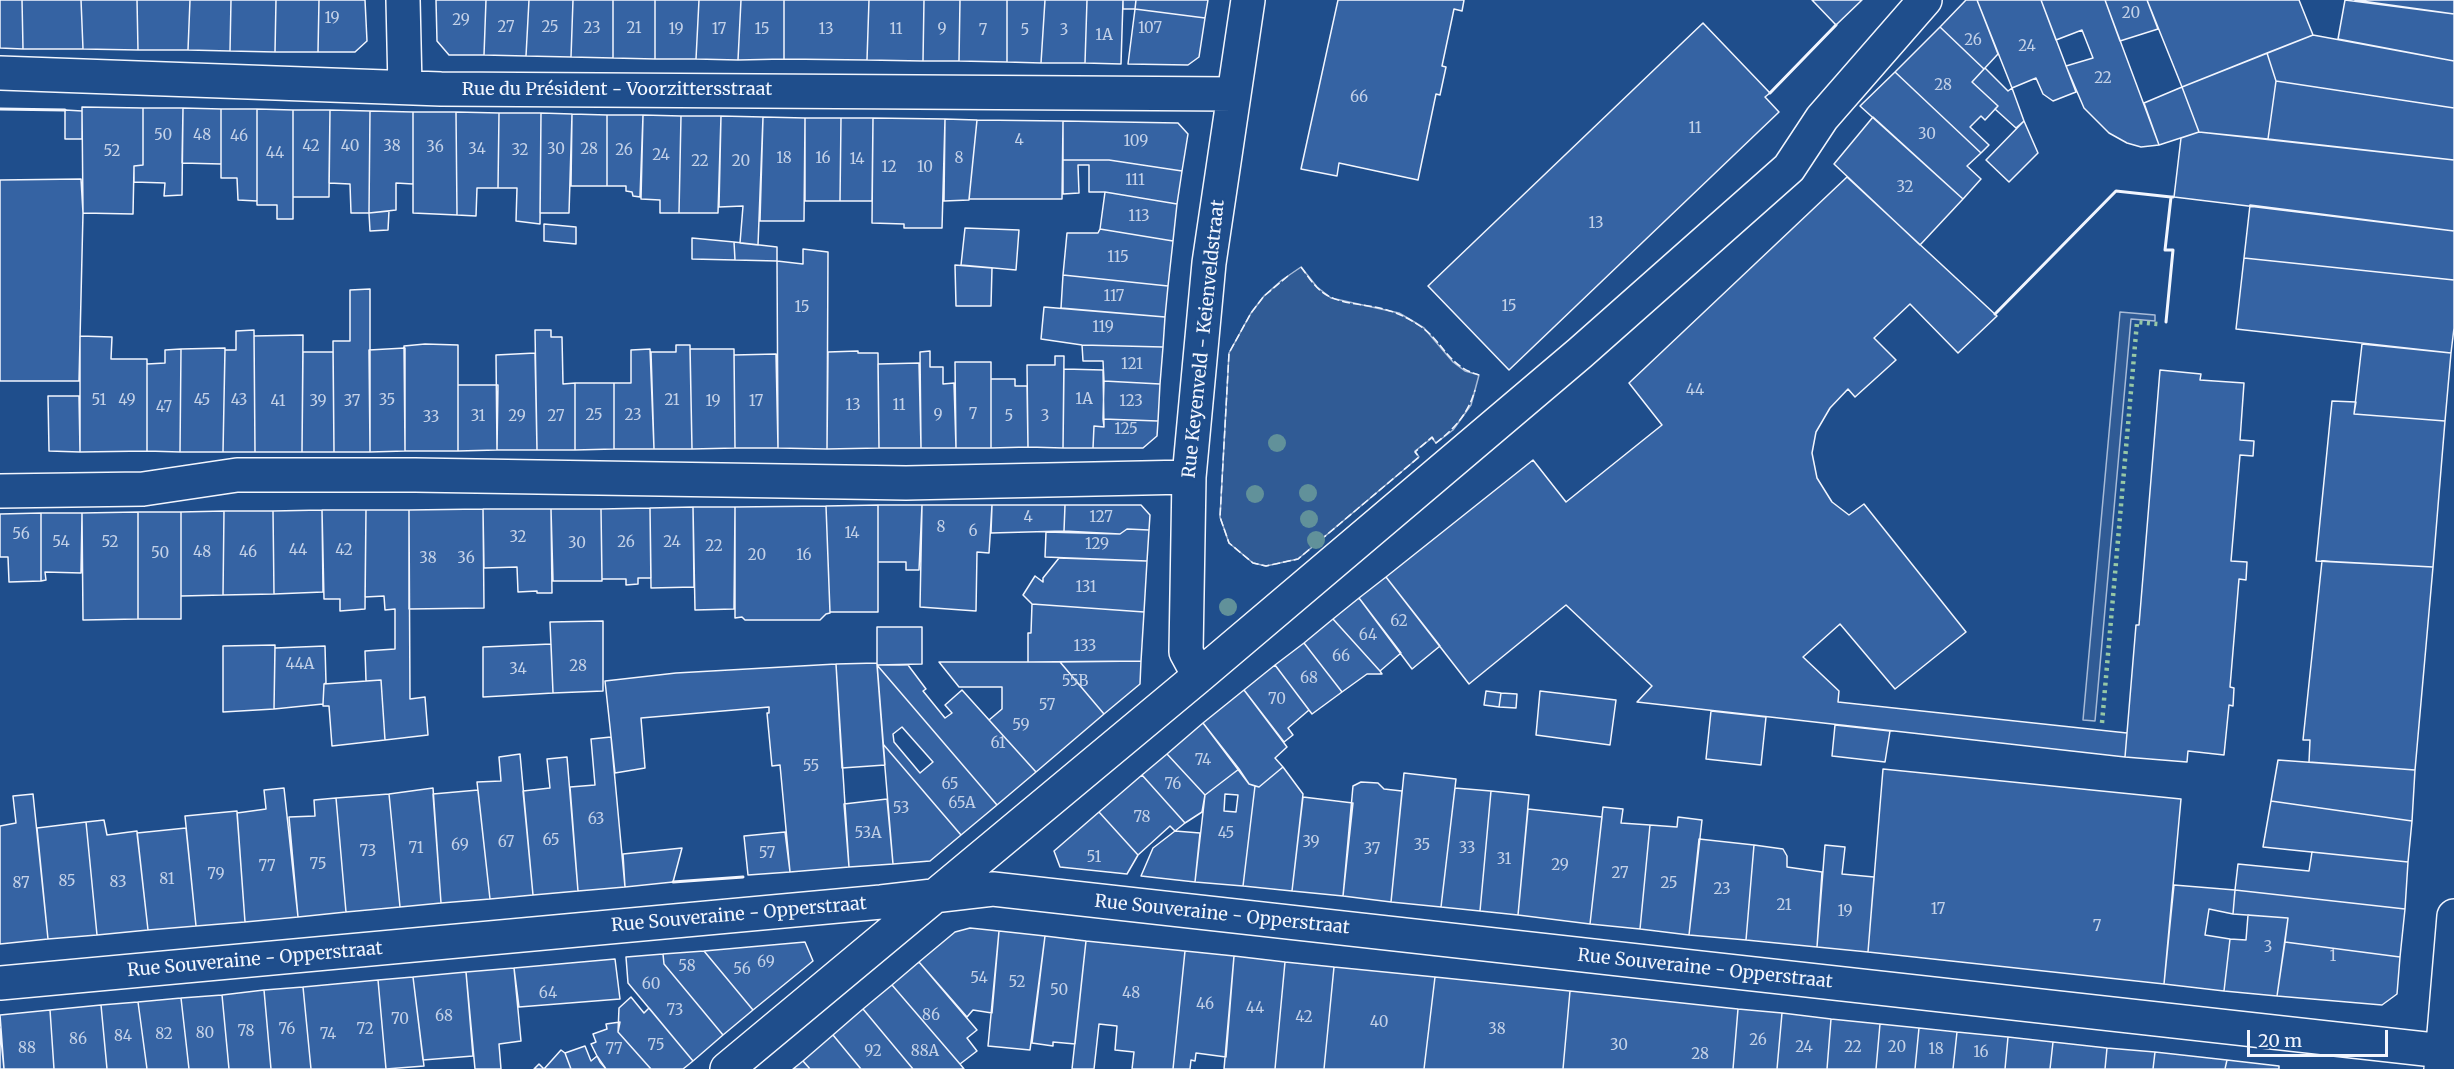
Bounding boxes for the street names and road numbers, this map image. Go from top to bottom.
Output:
street label: Rue du Président - Voorzittersstraat [462,79,772,101]
street label: Rue Keyenveld - Keienveldstraat [1179,199,1229,479]
street label: Rue Souveraine - Opperstraat [1093,891,1351,939]
street label: Rue Souveraine - Opperstraat [610,893,868,937]
street label: Rue Souveraine - Opperstraat [126,938,384,982]
street label: Rue Souveraine - Opperstraat [1576,945,1834,993]

